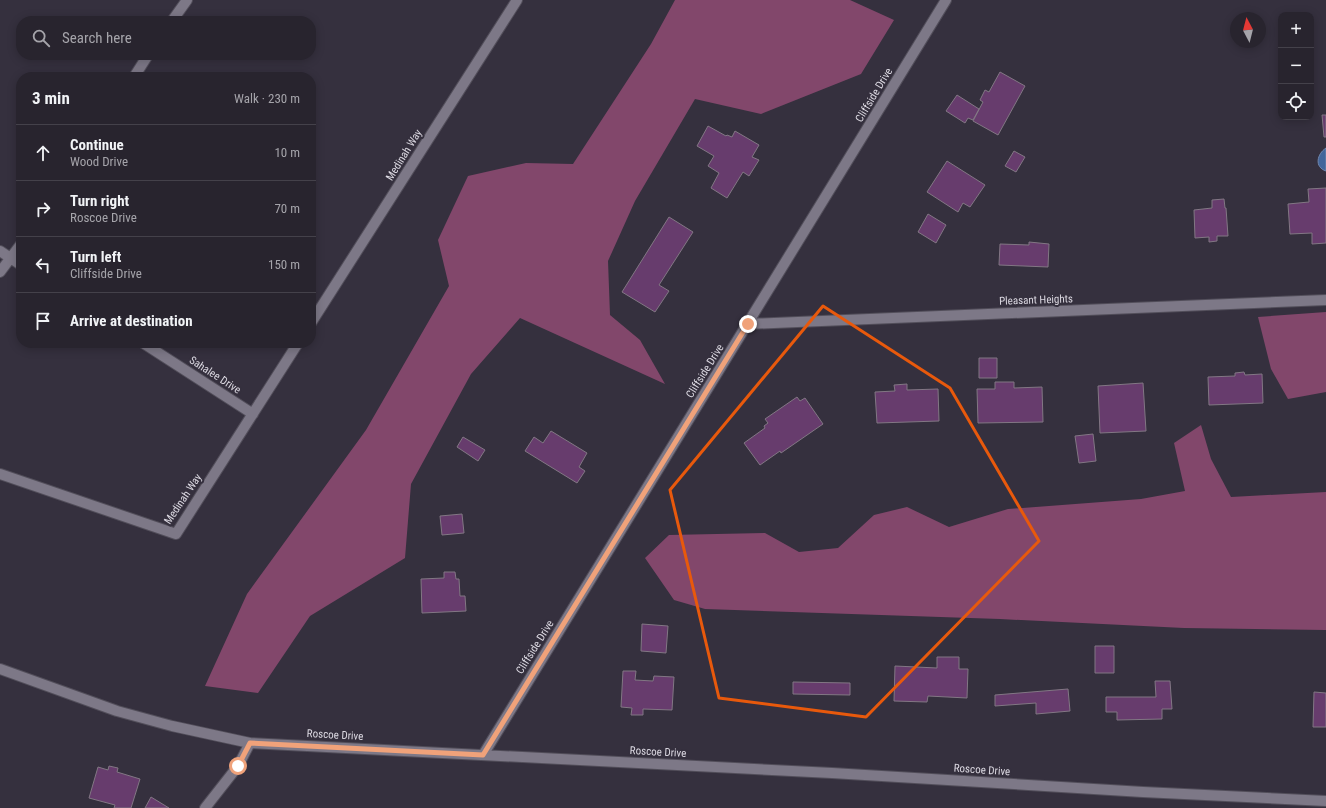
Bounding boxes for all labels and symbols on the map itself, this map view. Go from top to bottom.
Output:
north arrow [1230,12,1266,48]
street label: Cliffside Drive [853,66,895,124]
street label: Medinah Way [383,127,425,183]
street label: Pleasant Heights [999,292,1073,308]
route end [739,315,757,333]
street label: Cliffside Drive [683,342,727,400]
street label: Sahalee Drive [187,354,243,396]
street label: Medinah Way [161,471,205,527]
street label: Cliffside Drive [513,618,557,676]
street label: Roscoe Drive [306,727,364,743]
street label: Roscoe Drive [629,744,687,760]
route start [229,757,247,775]
street label: Roscoe Drive [953,762,1011,778]

